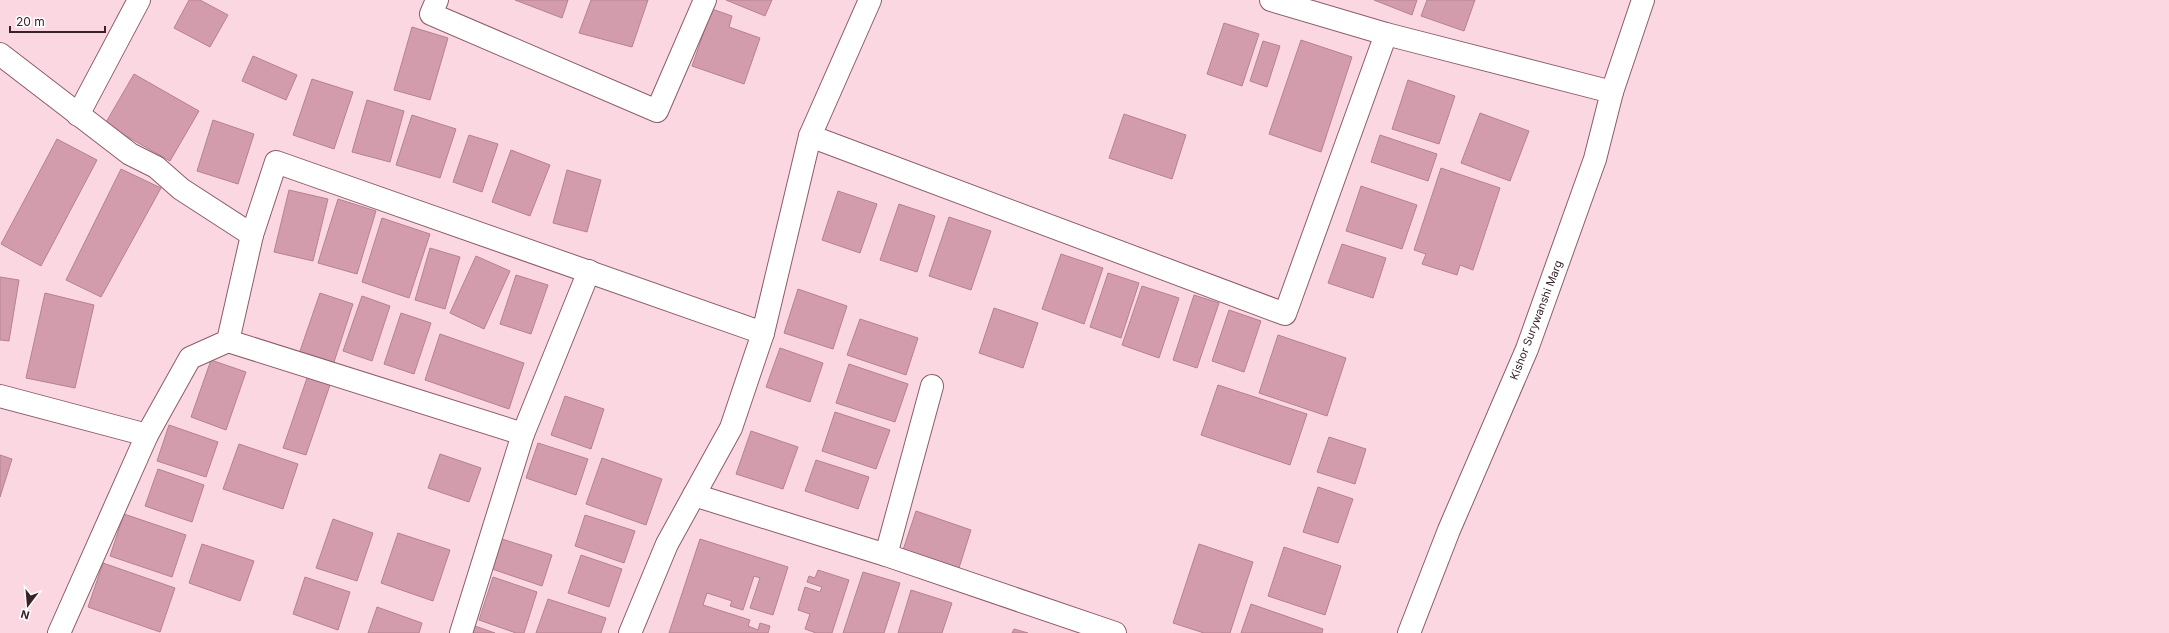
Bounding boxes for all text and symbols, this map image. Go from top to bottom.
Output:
scale bar [10,8,105,34]
text: 20 m [16,14,45,29]
street label: Kishor Surywanshi Marg [1507,258,1565,382]
north arrow [8,585,48,625]
text: N [19,607,31,622]

